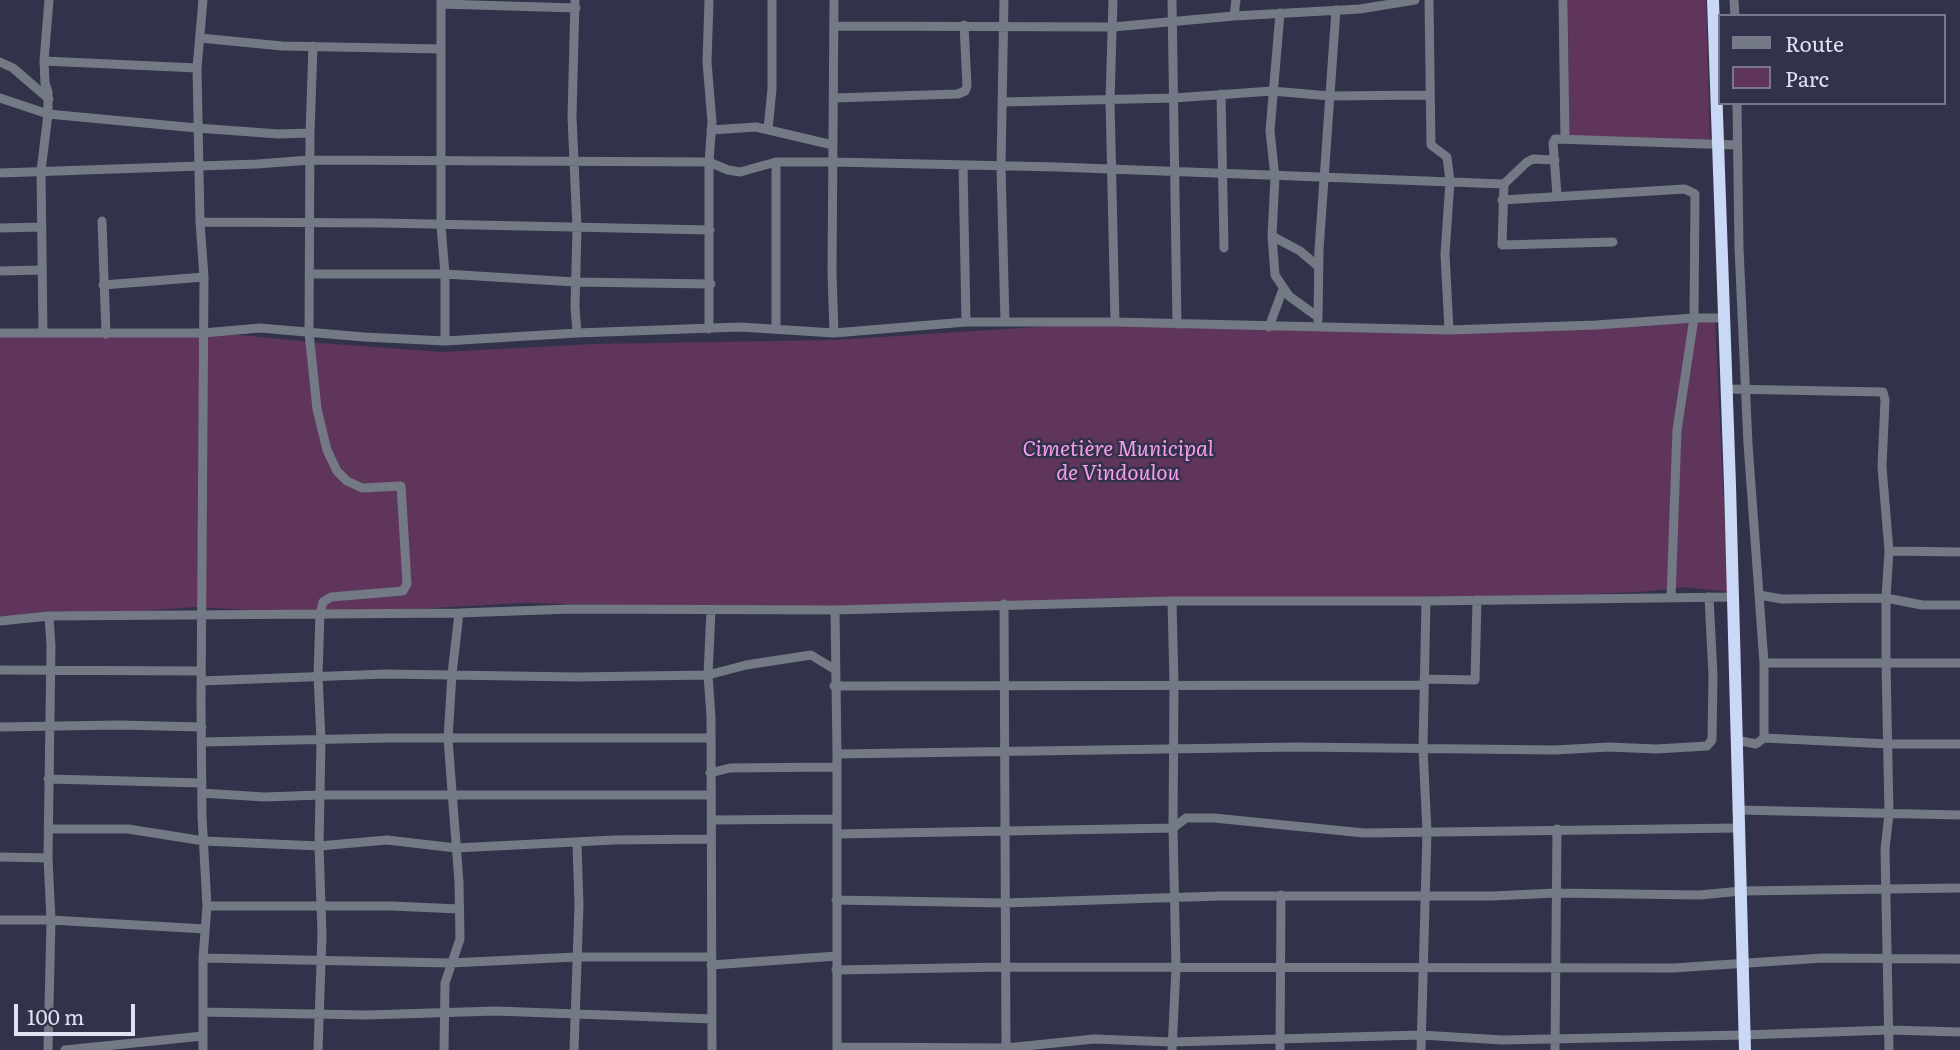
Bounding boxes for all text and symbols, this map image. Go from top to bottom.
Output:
legend [1718,14,1946,105]
text: Route [1785,27,1844,58]
text: Parc [1785,62,1829,93]
park label: Cimetière Municipal de Vindoulou [1022,437,1214,487]
scale bar [18,990,138,1034]
text: 100 m [27,1000,84,1031]

